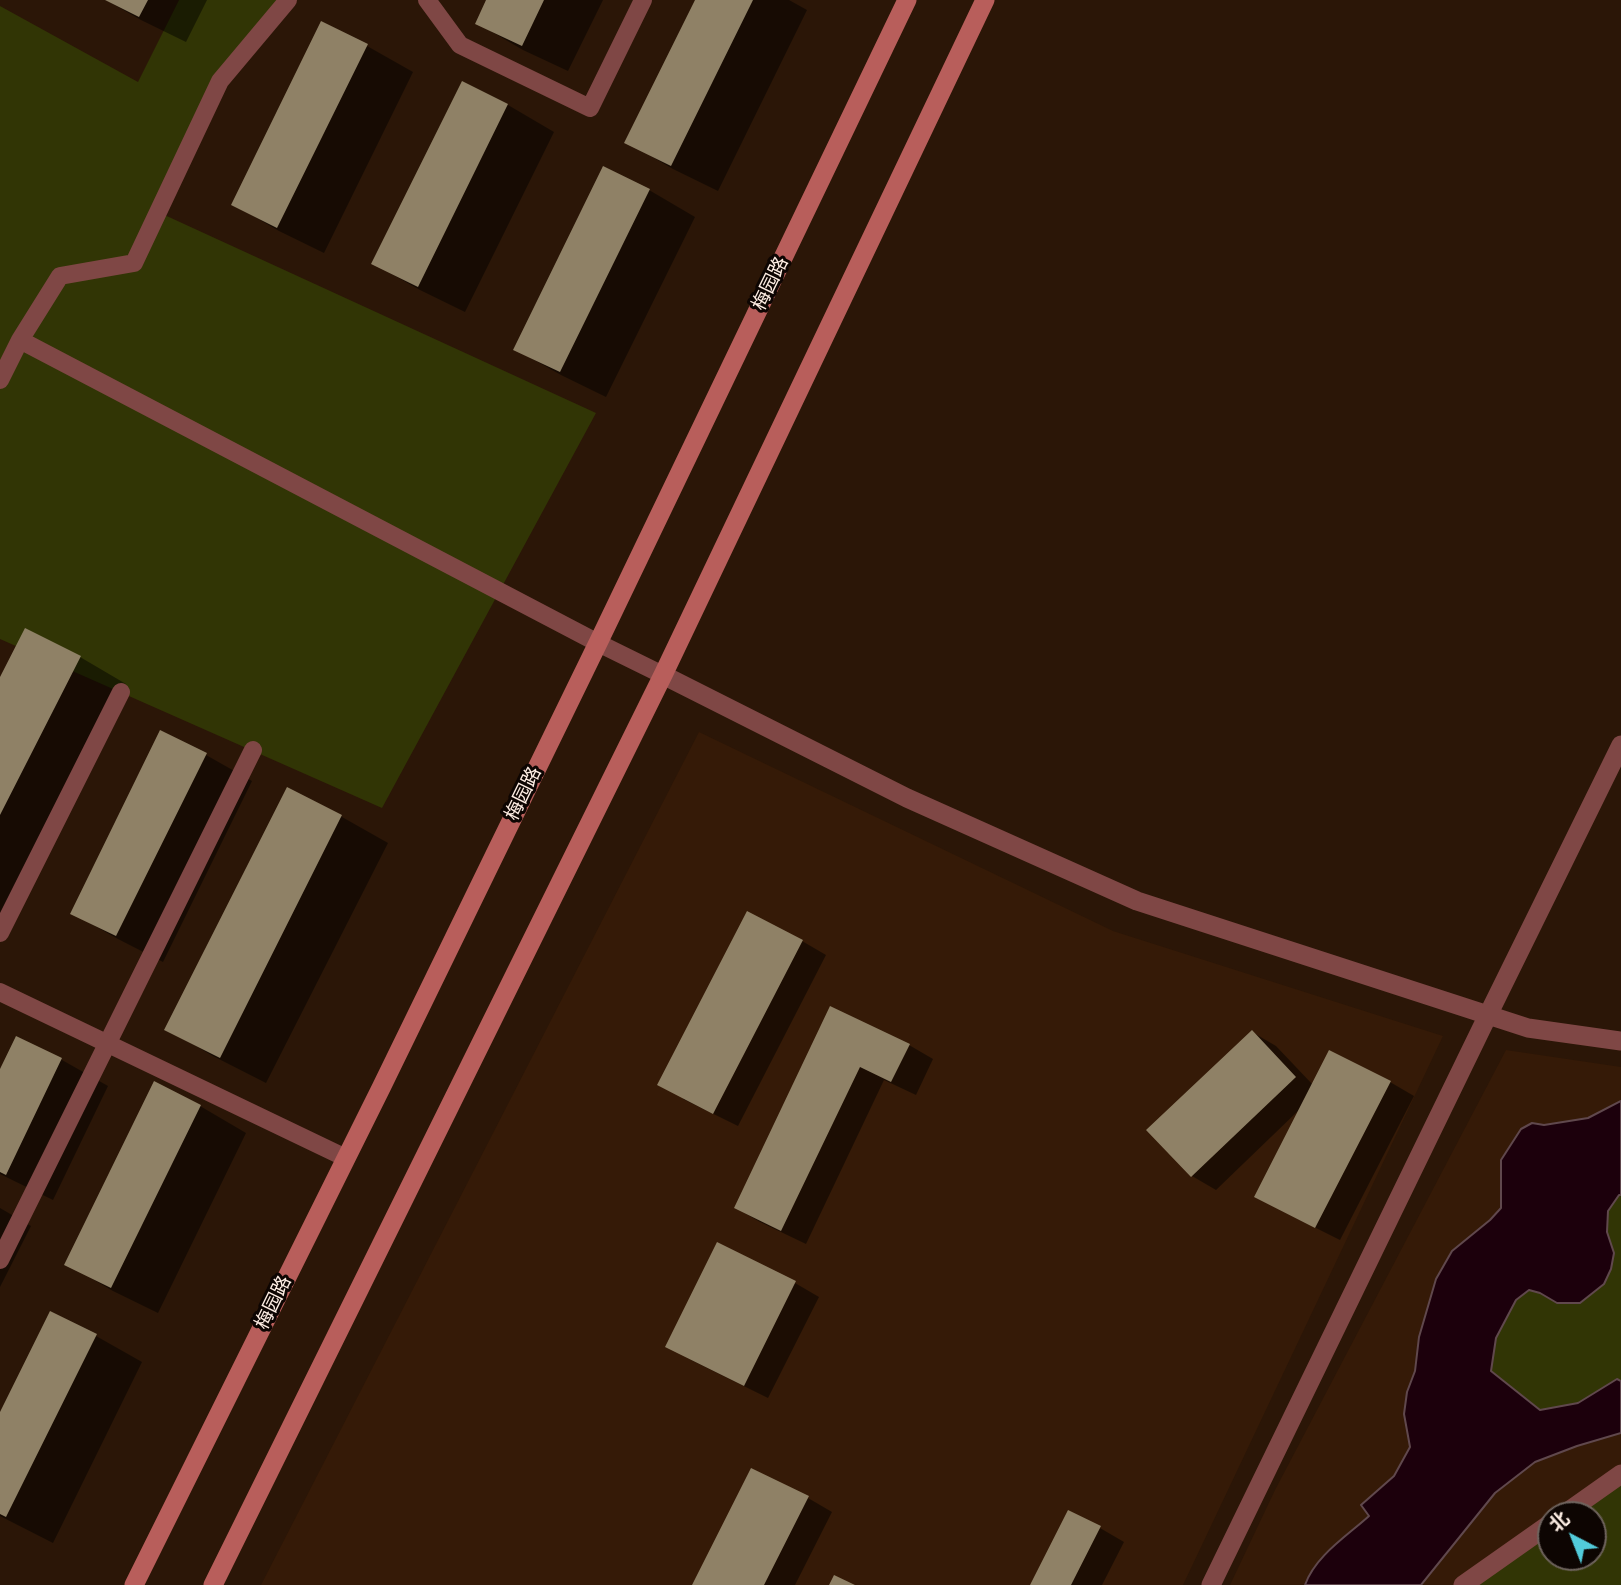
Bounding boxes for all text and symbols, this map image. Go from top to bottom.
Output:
street label: 梅园路 [748,253,794,315]
street label: 梅园路 [501,763,547,825]
street label: 梅园路 [251,1272,297,1334]
north arrow [1537,1501,1607,1571]
text: 北 [1544,1507,1574,1537]

